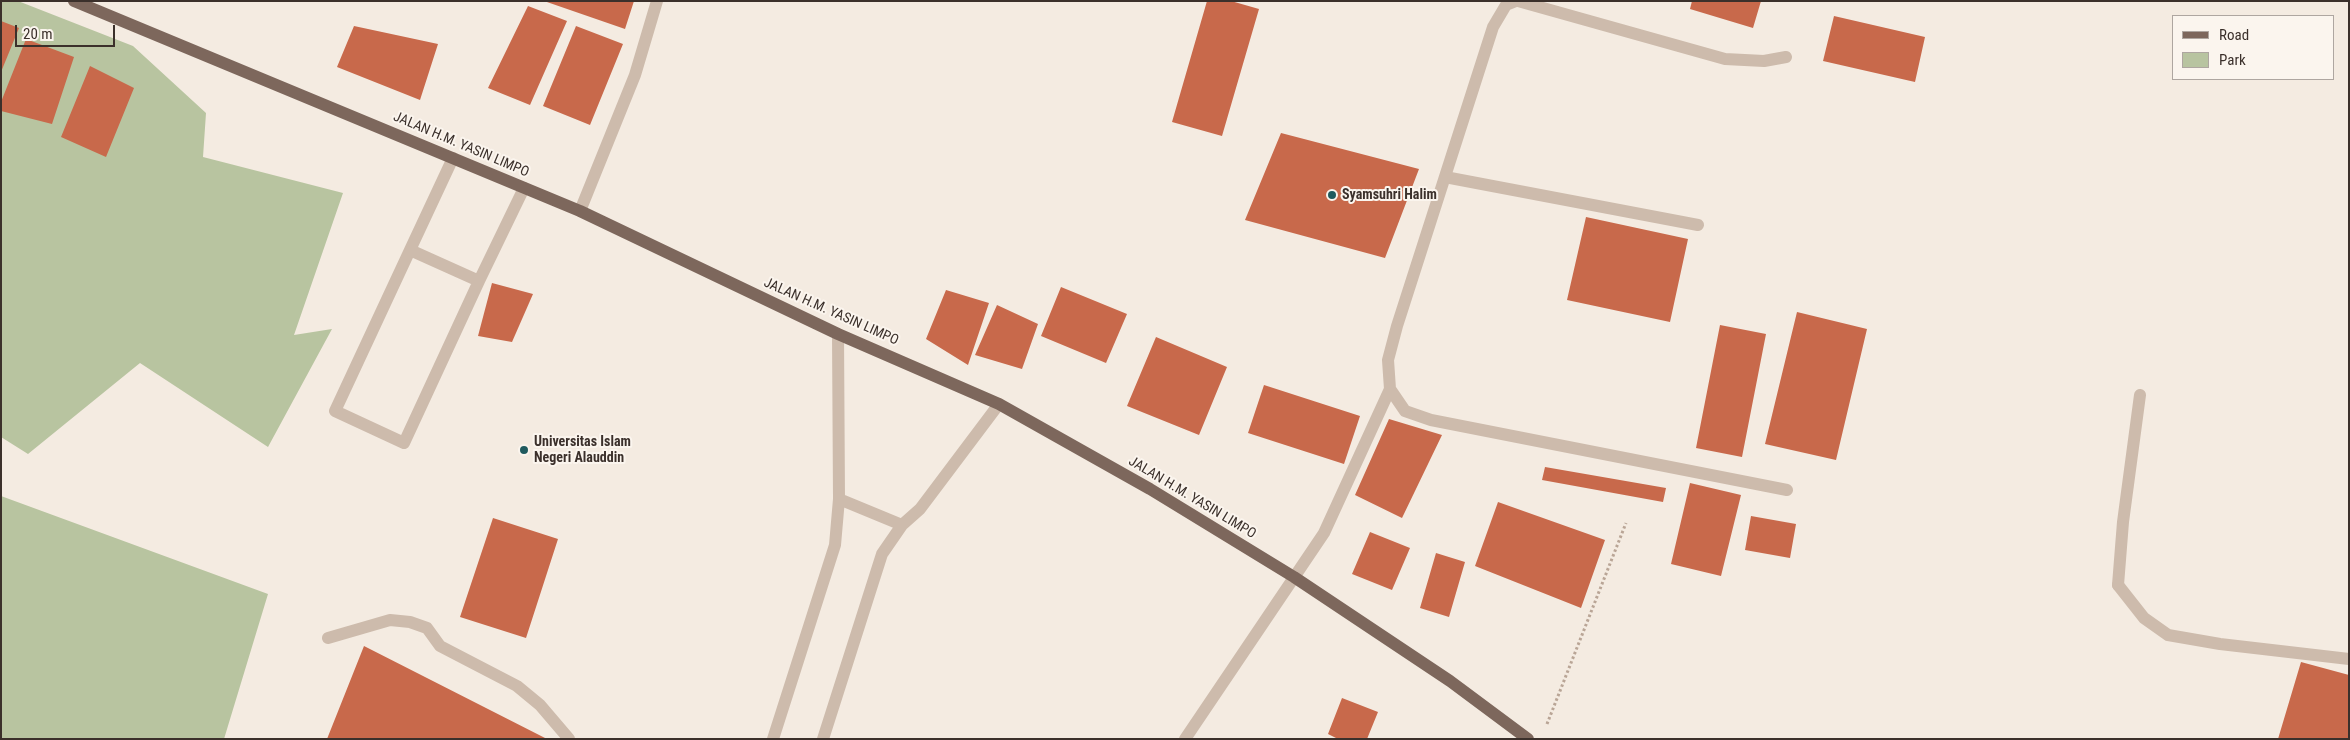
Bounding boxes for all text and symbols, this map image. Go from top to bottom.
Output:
scale bar [18,15,118,47]
legend [2172,15,2335,80]
text: 20 m [23,25,53,43]
text: Road [2219,26,2249,44]
text: Park [2219,51,2246,69]
street label: JALAN H.M. YASIN LIMPO [391,109,531,181]
place label: Syamsuhri Halim [1342,187,1437,203]
marker: Syamsuhri Halim [1326,189,1338,201]
street label: JALAN H.M. YASIN LIMPO [761,275,901,349]
place label: Universitas Islam Negeri Alauddin [534,434,631,467]
marker: Universitas Islam Negeri Alauddin [518,444,530,456]
street label: JALAN H.M. YASIN LIMPO [1125,453,1259,543]

